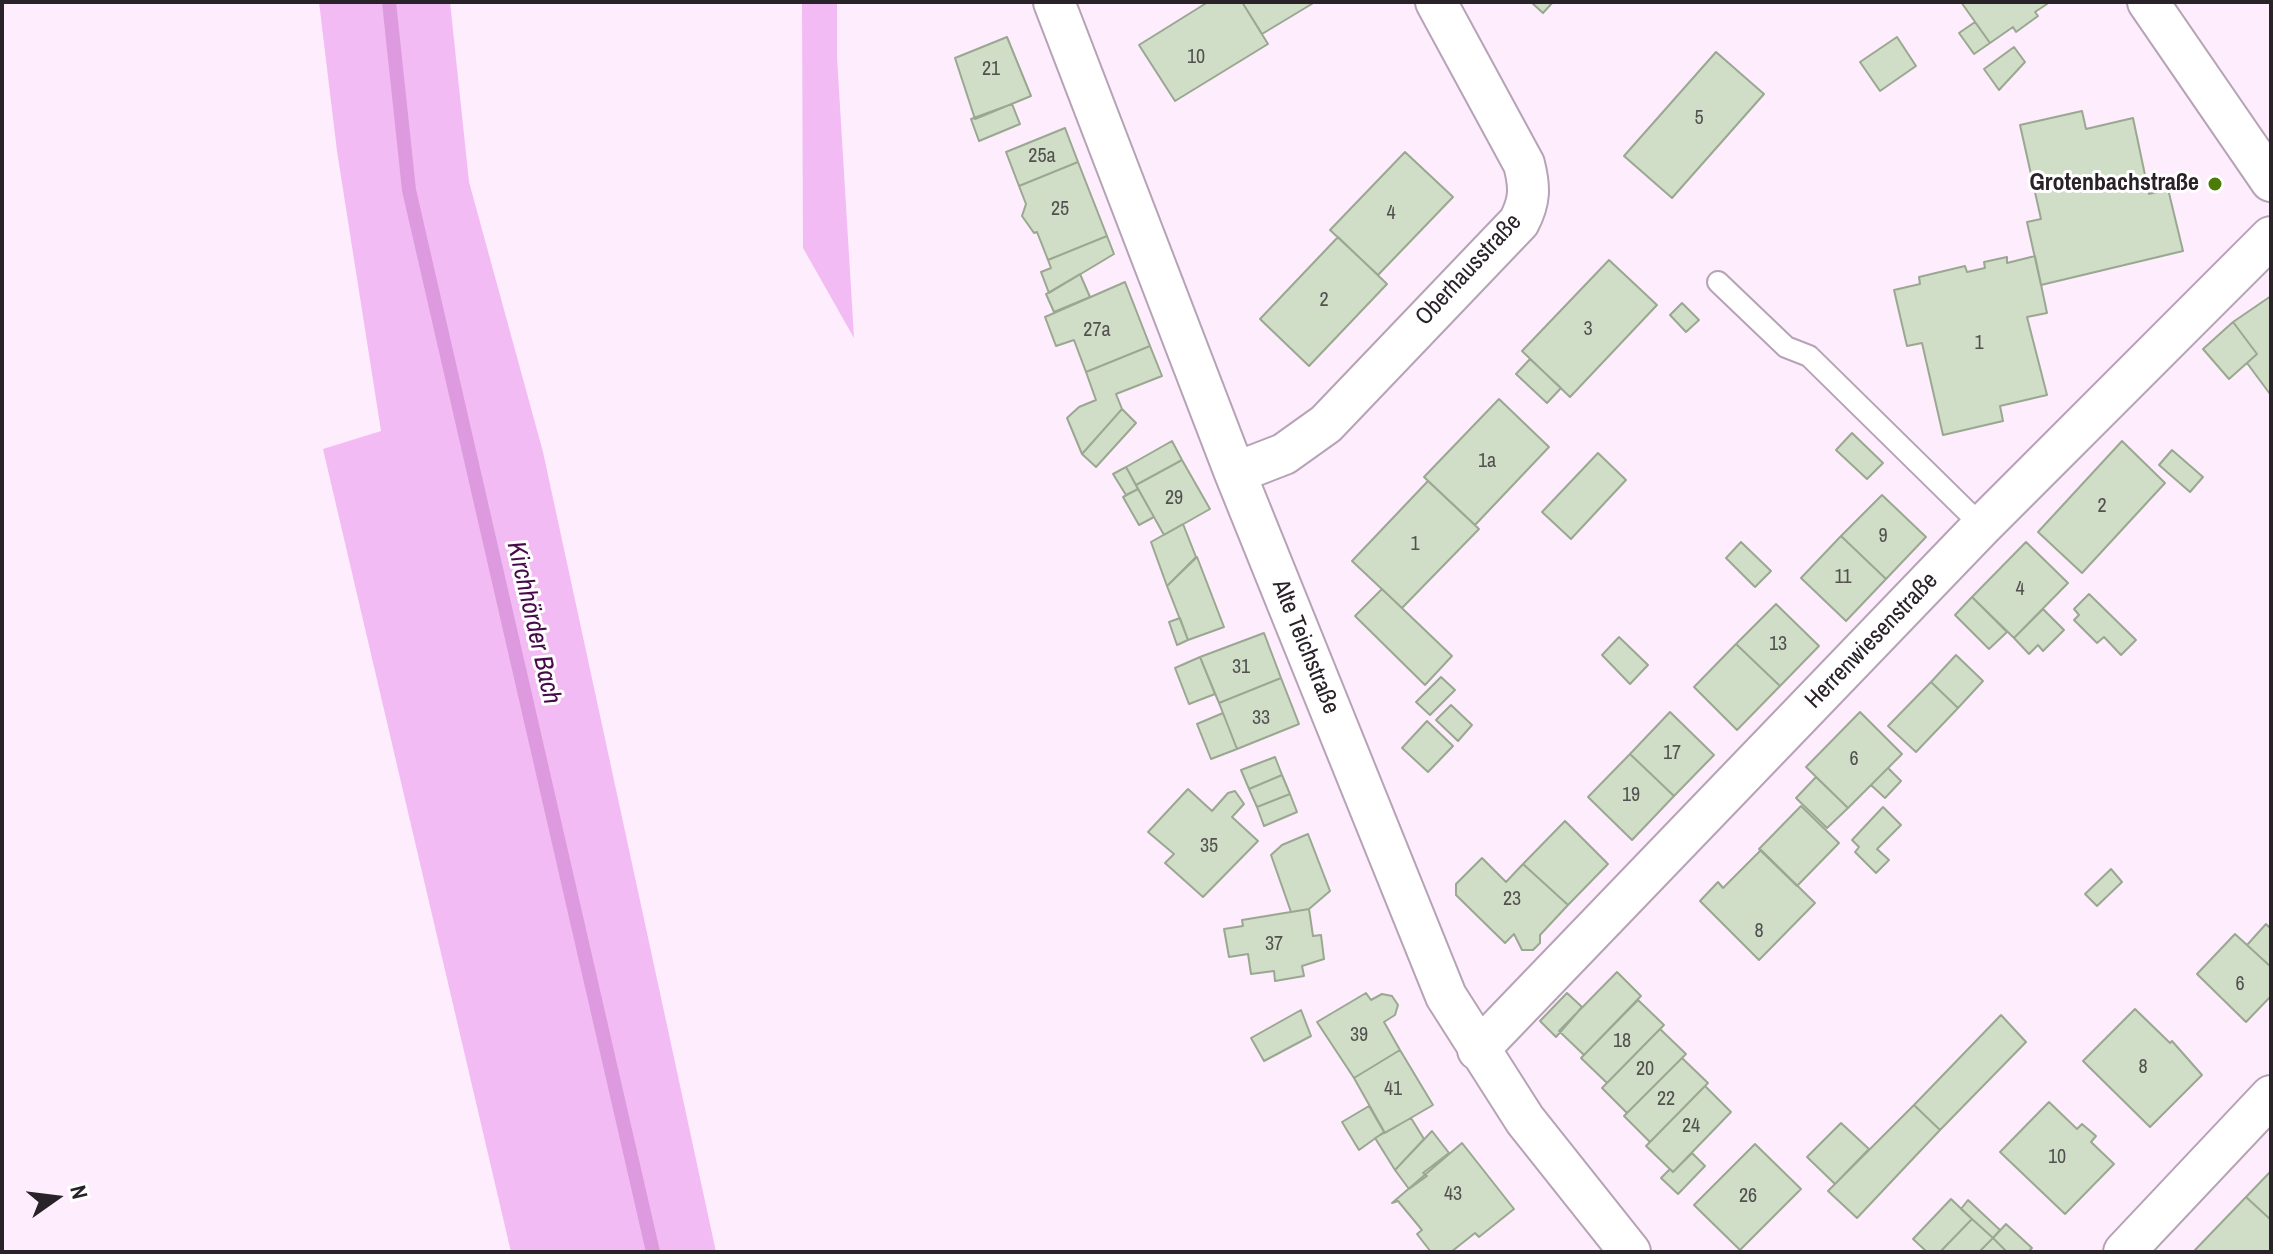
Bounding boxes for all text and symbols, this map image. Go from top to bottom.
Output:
house number: 10 [1187,46,1205,70]
house number: 21 [982,58,1000,82]
house number: 5 [1694,107,1704,131]
house number: 25a [1028,145,1056,169]
place label: Grotenbachstraße [2029,170,2199,198]
marker: Grotenbachstraße [2206,175,2224,193]
house number: 25 [1051,198,1069,222]
house number: 4 [1386,202,1396,226]
street label: Oberhausstraße [1410,208,1528,332]
house number: 2 [1319,289,1329,313]
house number: 3 [1583,318,1593,342]
house number: 27a [1083,319,1111,343]
house number: 1 [1974,332,1984,356]
house number: 1a [1478,450,1496,474]
house number: 29 [1165,487,1183,511]
house number: 2 [2097,495,2107,519]
house number: 9 [1878,525,1888,549]
house number: 1 [1410,533,1420,557]
water label: Kirchhörder Bach [499,539,567,707]
house number: 11 [1834,566,1852,590]
street label: Herrenwiesenstraße [1800,567,1944,715]
street label: Alte Teichstraße [1265,576,1345,718]
house number: 4 [2015,578,2025,602]
house number: 13 [1769,633,1787,657]
house number: 31 [1232,656,1250,680]
house number: 33 [1252,707,1270,731]
house number: 17 [1663,742,1681,766]
house number: 6 [1849,748,1859,772]
house number: 19 [1622,784,1640,808]
house number: 35 [1200,835,1218,859]
house number: 23 [1503,888,1521,912]
house number: 8 [1754,920,1764,944]
house number: 37 [1265,933,1283,957]
house number: 6 [2235,973,2245,997]
house number: 39 [1350,1024,1368,1048]
house number: 18 [1613,1030,1631,1054]
house number: 8 [2138,1056,2148,1080]
house number: 20 [1636,1058,1654,1082]
house number: 41 [1384,1078,1402,1102]
house number: 22 [1657,1088,1675,1112]
house number: 24 [1682,1115,1700,1139]
house number: 10 [2048,1146,2066,1170]
north arrow [16,1158,96,1238]
text: N [63,1182,95,1202]
house number: 43 [1444,1183,1462,1207]
house number: 26 [1739,1185,1757,1209]

